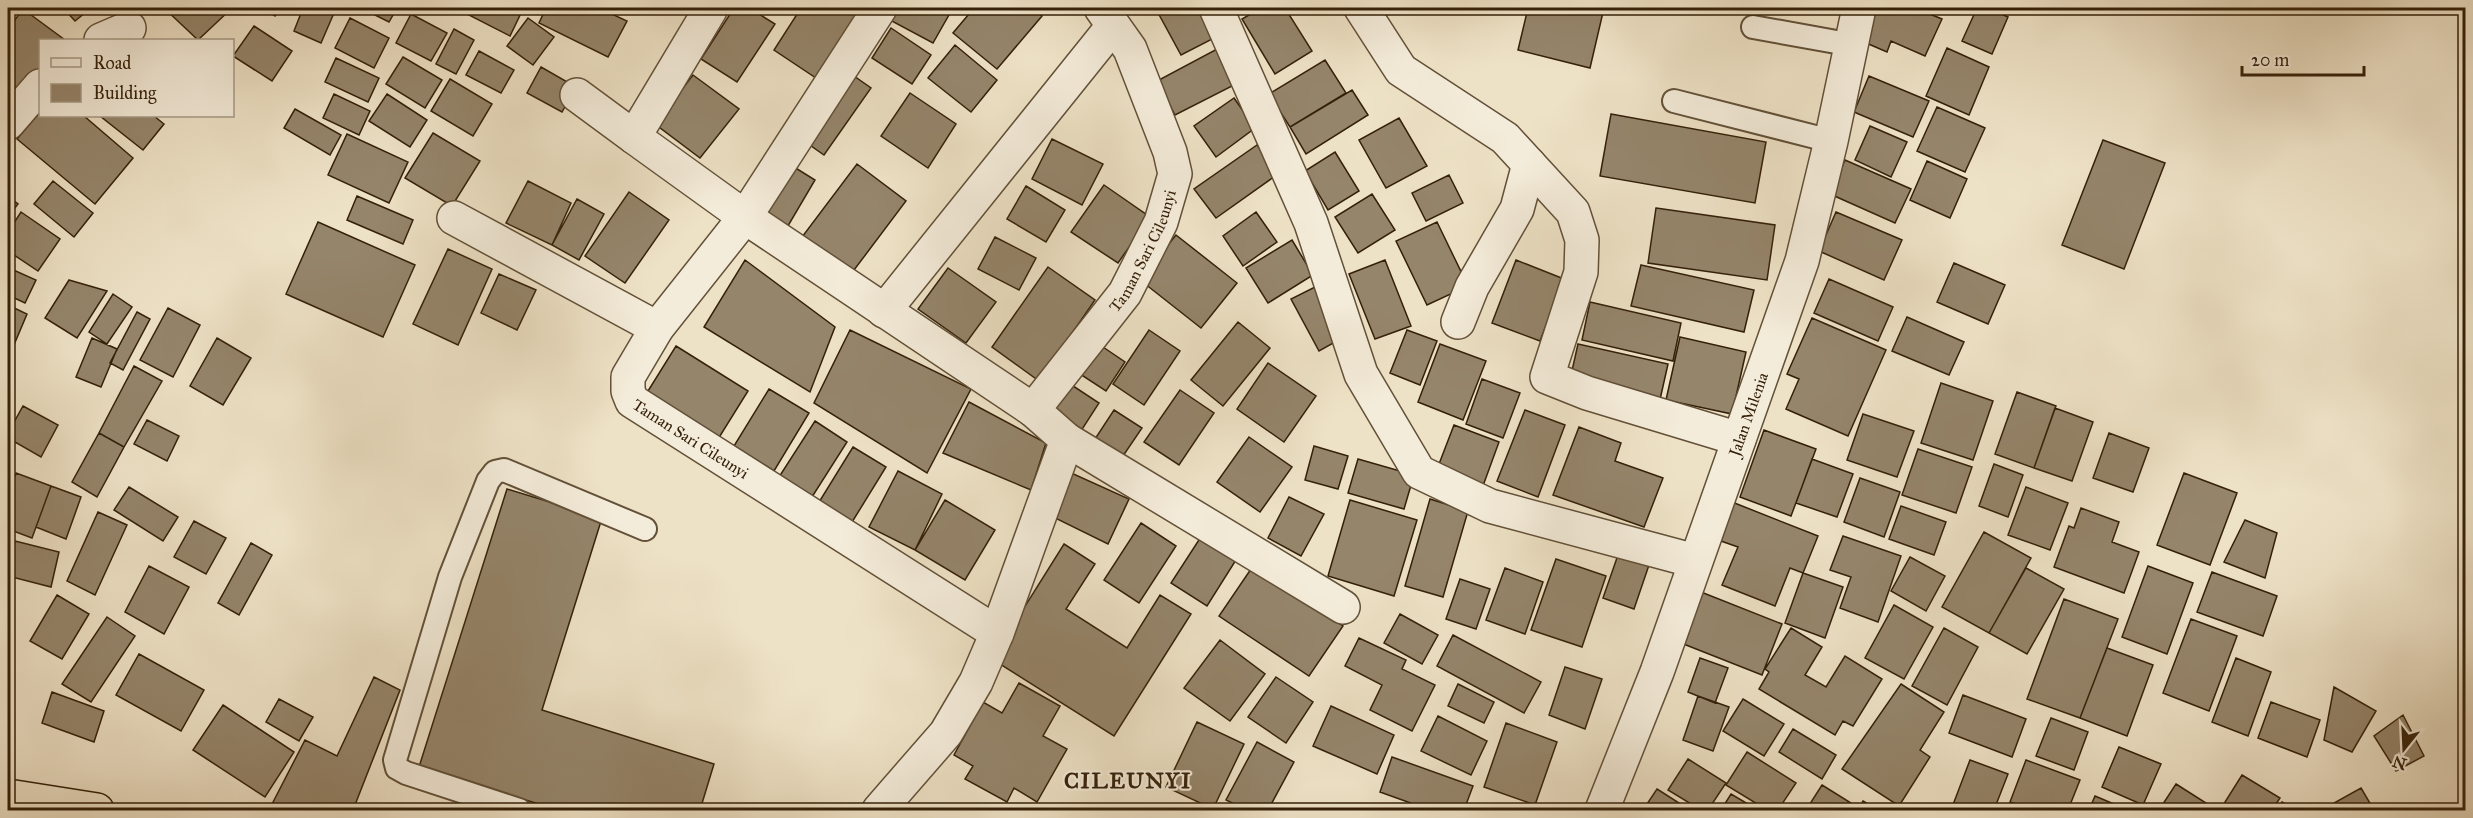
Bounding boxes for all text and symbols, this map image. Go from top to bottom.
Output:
legend [39,39,234,117]
scale bar [2242,39,2364,77]
text: 20 m [2251,49,2289,71]
text: Road [93,52,131,74]
text: Building [93,82,157,105]
street label: Taman Sari Cileunyi [1105,187,1180,316]
street label: Jalan Milenia [1724,370,1772,461]
street label: Taman Sari Cileunyi [629,395,753,483]
north arrow [2374,719,2434,779]
text: N [2390,752,2409,774]
district label: CILEUNYI [1064,767,1192,794]

